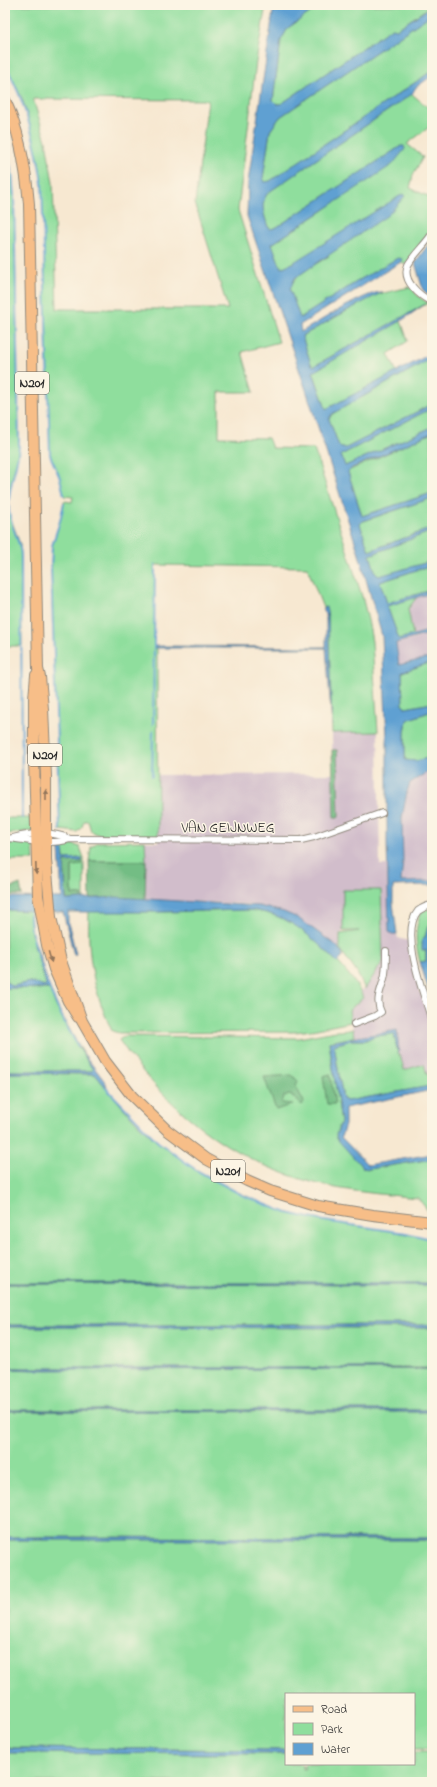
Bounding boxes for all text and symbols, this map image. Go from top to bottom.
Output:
road number: N201 [15,372,49,394]
road number: N201 [28,744,62,766]
one-way arrow [43,788,49,801]
street label: VAN GEIJNWEG [180,818,275,839]
one-way arrow [33,863,40,875]
one-way arrow [47,951,53,963]
road number: N201 [211,1160,245,1182]
legend [285,1693,415,1765]
text: Road [321,1701,347,1719]
text: Park [321,1721,343,1739]
text: Water [321,1741,350,1759]

